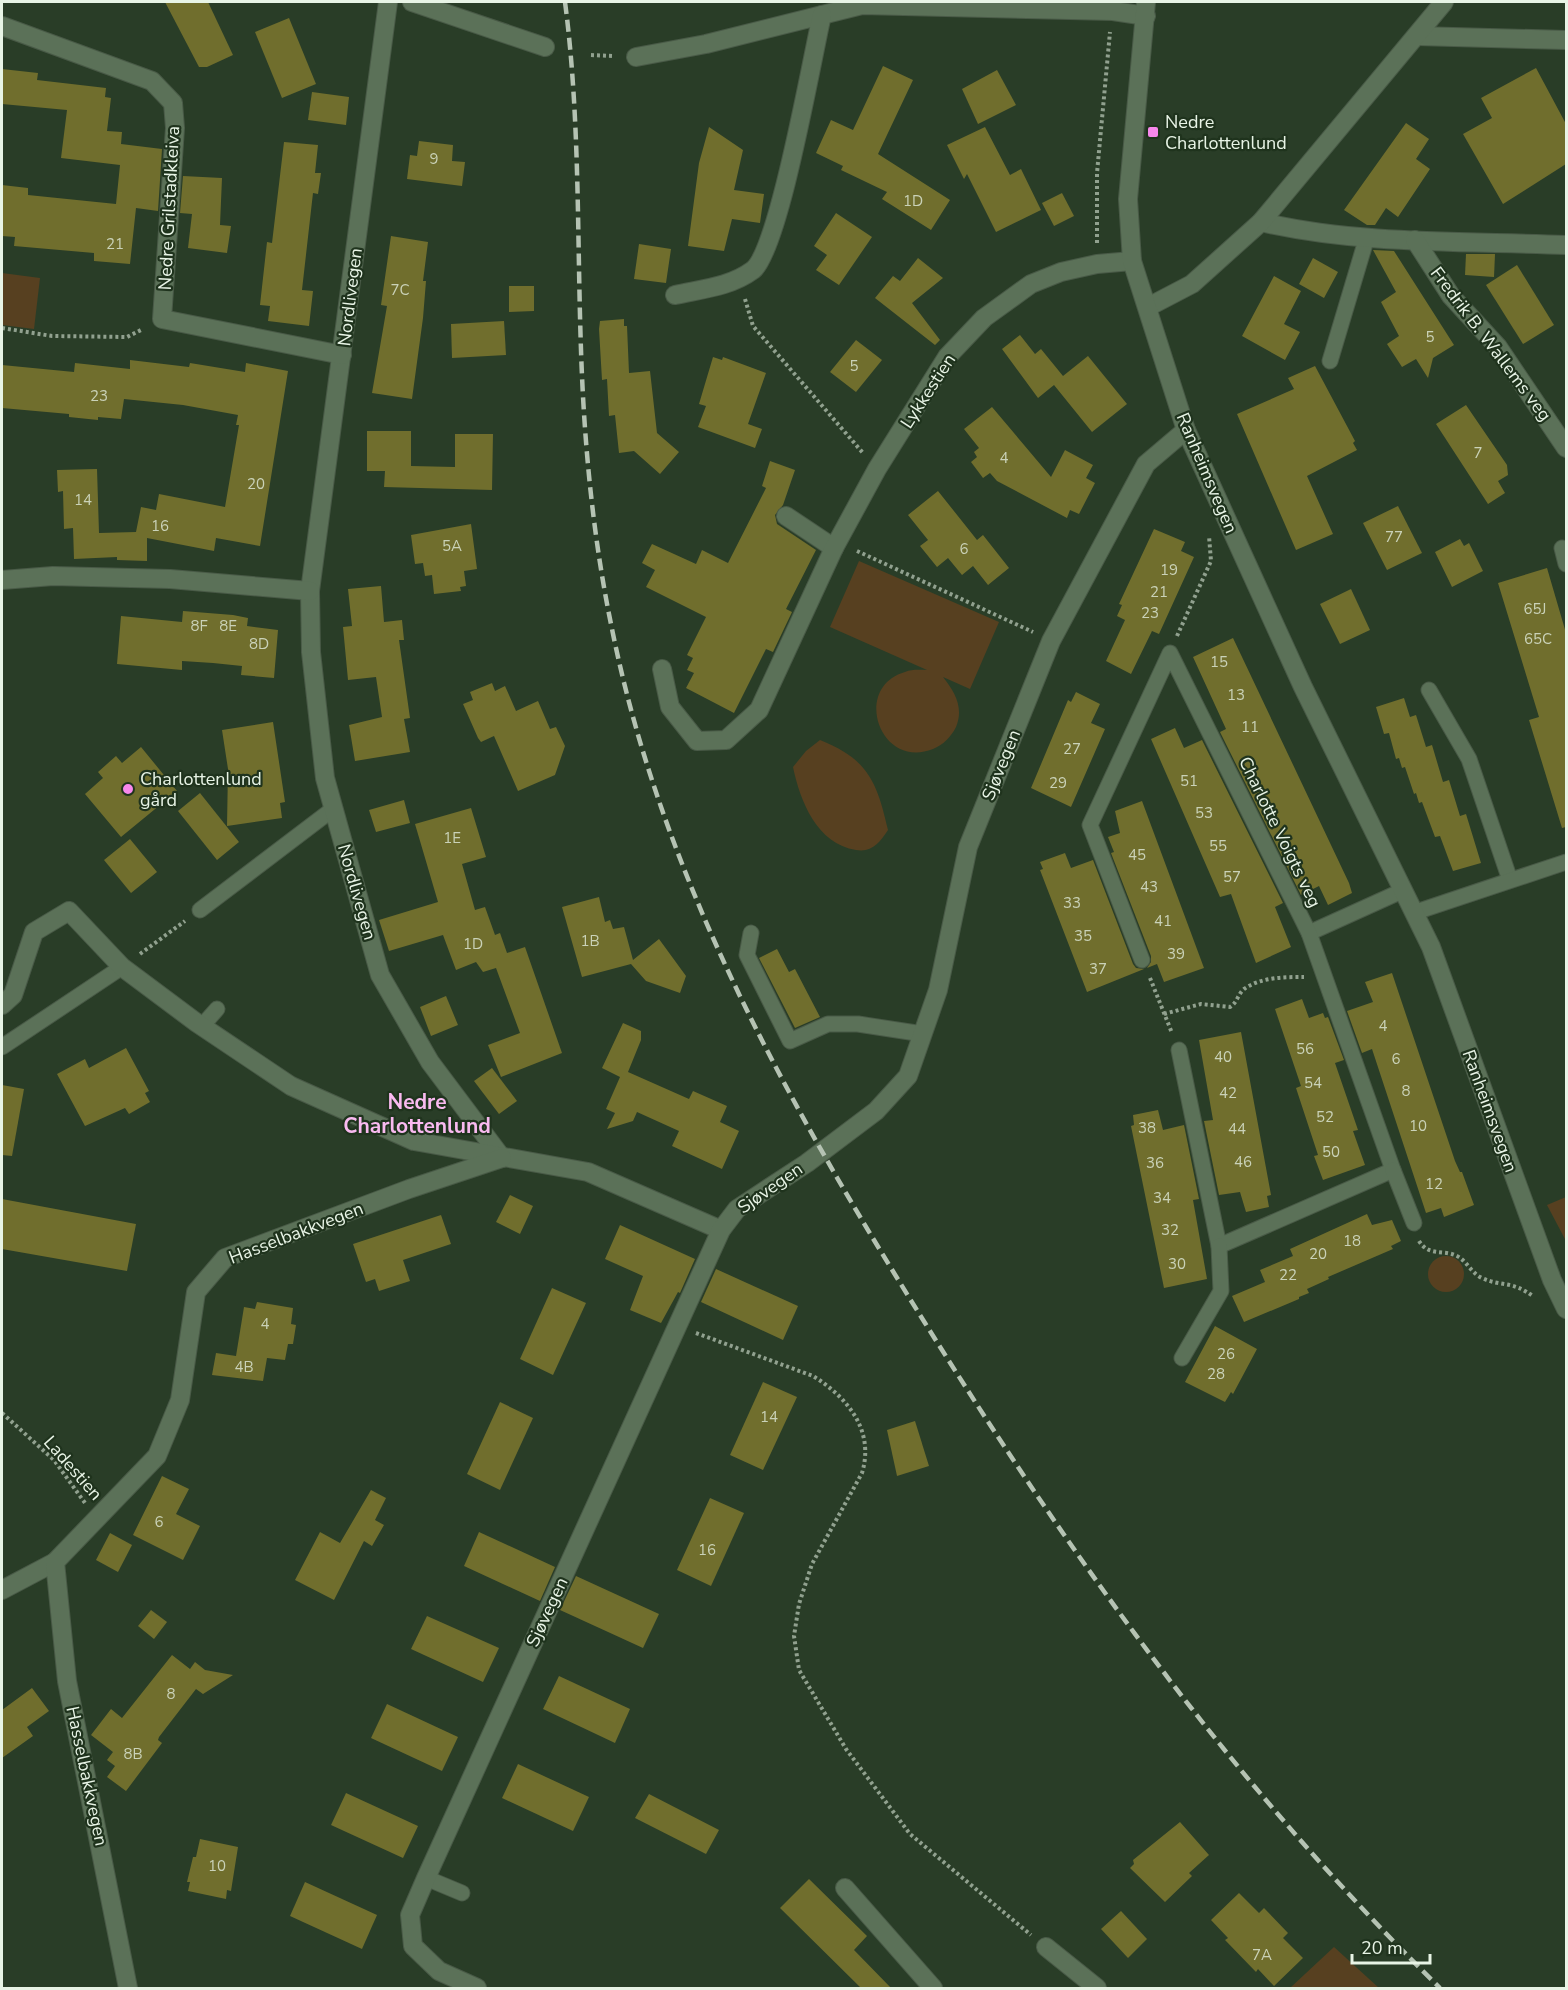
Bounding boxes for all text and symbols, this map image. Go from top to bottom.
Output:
place label: Nedre Charlottenlund [1165,110,1287,155]
street label: Nedre Grilstadkleiva [153,125,185,291]
marker: Nedre Charlottenlund [1146,125,1160,139]
house number: 9 [429,149,439,169]
house number: 1D [903,191,923,211]
house number: 21 [106,234,124,254]
street label: Nordlivegen [332,247,368,347]
street label: Fredrik B. Wallems veg [1425,262,1557,426]
house number: 7C [390,280,410,300]
house number: 5 [1425,327,1435,347]
street label: Lykkestien [895,349,961,433]
house number: 5 [849,356,859,376]
house number: 23 [90,386,108,406]
street label: Ranheimsvegen [1171,409,1243,537]
house number: 7 [1473,443,1483,463]
house number: 4 [999,448,1009,468]
house number: 20 [247,474,265,494]
house number: 14 [74,490,92,510]
house number: 16 [151,516,169,536]
house number: 77 [1385,527,1403,547]
house number: 5A [442,536,462,556]
house number: 6 [959,539,969,559]
house number: 19 [1160,560,1178,580]
house number: 21 [1150,582,1168,602]
house number: 65J [1524,599,1546,619]
house number: 23 [1141,603,1159,623]
house number: 8F [190,616,208,636]
house number: 8E [219,616,237,636]
house number: 65C [1524,629,1552,649]
house number: 8D [249,634,269,654]
house number: 15 [1210,652,1228,672]
house number: 13 [1227,685,1245,705]
house number: 11 [1241,717,1259,737]
street label: Sjøvegen [976,726,1026,804]
house number: 27 [1063,739,1081,759]
street label: Charlotte Voigts veg [1233,753,1327,911]
place label: Charlottenlund gård [140,767,262,812]
house number: 51 [1180,771,1198,791]
house number: 29 [1049,773,1067,793]
marker: Charlottenlund gård [121,782,135,796]
house number: 53 [1195,803,1213,823]
house number: 1E [443,828,461,848]
house number: 55 [1209,836,1227,856]
street label: Nordlivegen [332,841,382,943]
house number: 45 [1128,845,1146,865]
house number: 57 [1223,867,1241,887]
house number: 43 [1140,877,1158,897]
house number: 33 [1063,893,1081,913]
house number: 41 [1154,911,1172,931]
house number: 35 [1074,926,1092,946]
house number: 1B [580,931,600,951]
house number: 1D [463,934,483,954]
house number: 39 [1167,944,1185,964]
house number: 37 [1089,959,1107,979]
house number: 4 [1378,1016,1388,1036]
house number: 56 [1296,1039,1314,1059]
street label: Ranheimsvegen [1457,1046,1523,1176]
house number: 40 [1214,1047,1232,1067]
house number: 6 [1391,1049,1401,1069]
house number: 54 [1304,1073,1322,1093]
house number: 8 [1401,1081,1411,1101]
house number: 42 [1219,1083,1237,1103]
district label: Nedre Charlottenlund [343,1088,491,1140]
house number: 52 [1316,1107,1334,1127]
house number: 10 [1409,1116,1427,1136]
house number: 38 [1138,1118,1156,1138]
house number: 44 [1228,1119,1246,1139]
house number: 50 [1322,1142,1340,1162]
house number: 46 [1234,1152,1252,1172]
house number: 36 [1146,1153,1164,1173]
street label: Sjøvegen [733,1157,807,1219]
house number: 12 [1425,1174,1443,1194]
house number: 34 [1153,1188,1171,1208]
street label: Hasselbakkvegen [225,1196,367,1270]
house number: 32 [1161,1220,1179,1240]
house number: 18 [1343,1231,1361,1251]
house number: 20 [1309,1244,1327,1264]
house number: 30 [1168,1254,1186,1274]
house number: 22 [1279,1265,1297,1285]
house number: 4 [260,1314,270,1334]
house number: 26 [1217,1344,1235,1364]
house number: 4B [234,1357,254,1377]
house number: 28 [1207,1364,1225,1384]
house number: 14 [760,1407,778,1427]
street label: Ladestien [38,1431,108,1505]
house number: 6 [154,1512,164,1532]
house number: 16 [698,1540,716,1560]
street label: Sjøvegen [520,1573,574,1651]
house number: 8 [166,1684,176,1704]
street label: Hasselbakkvegen [60,1704,114,1848]
house number: 8B [123,1744,143,1764]
house number: 10 [208,1856,226,1876]
scale bar [1352,1927,1430,1965]
text: 20 m [1361,1936,1403,1960]
house number: 7A [1252,1945,1272,1965]

